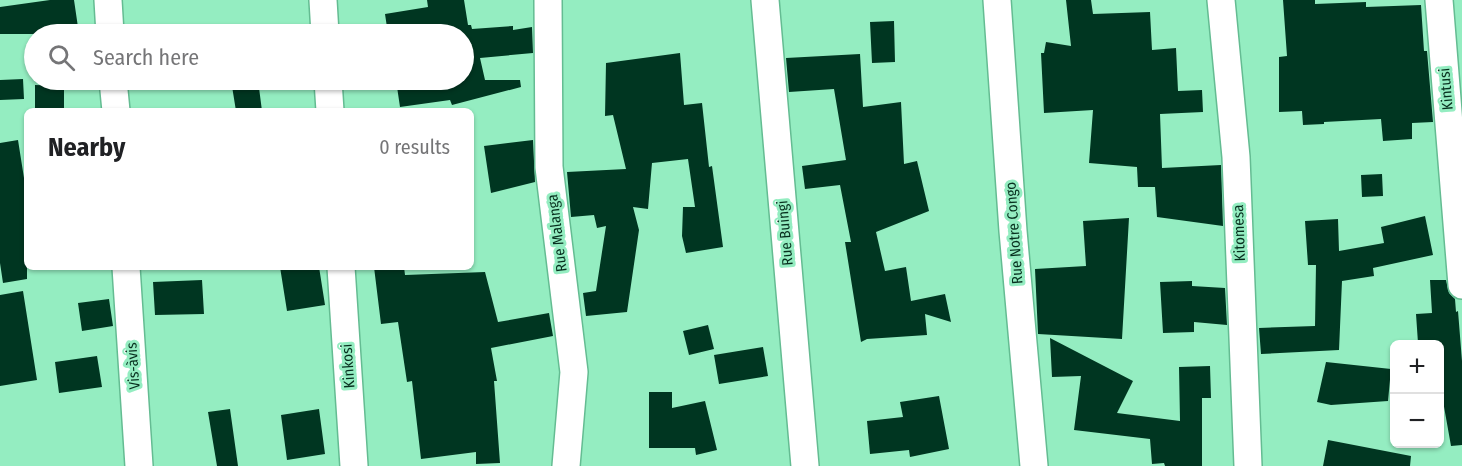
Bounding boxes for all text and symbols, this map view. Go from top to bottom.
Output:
search box [24,24,474,90]
icon: search [45,41,78,74]
text: Search here [93,44,199,71]
street label: Kintusi [1435,67,1457,111]
text: Nearby [48,132,125,163]
text: 0 results [379,135,450,159]
street label: Rue Notre Congo [1001,181,1027,285]
street label: Rue Malanga [543,193,571,273]
street label: Rue Buingi [773,200,797,266]
street label: Kitomesa [1229,204,1249,262]
map controls [1390,340,1444,448]
button: + [1390,340,1444,394]
street label: Vis-àvis [122,342,144,390]
street label: Kinkosi [337,343,359,389]
button: − [1390,394,1444,448]

